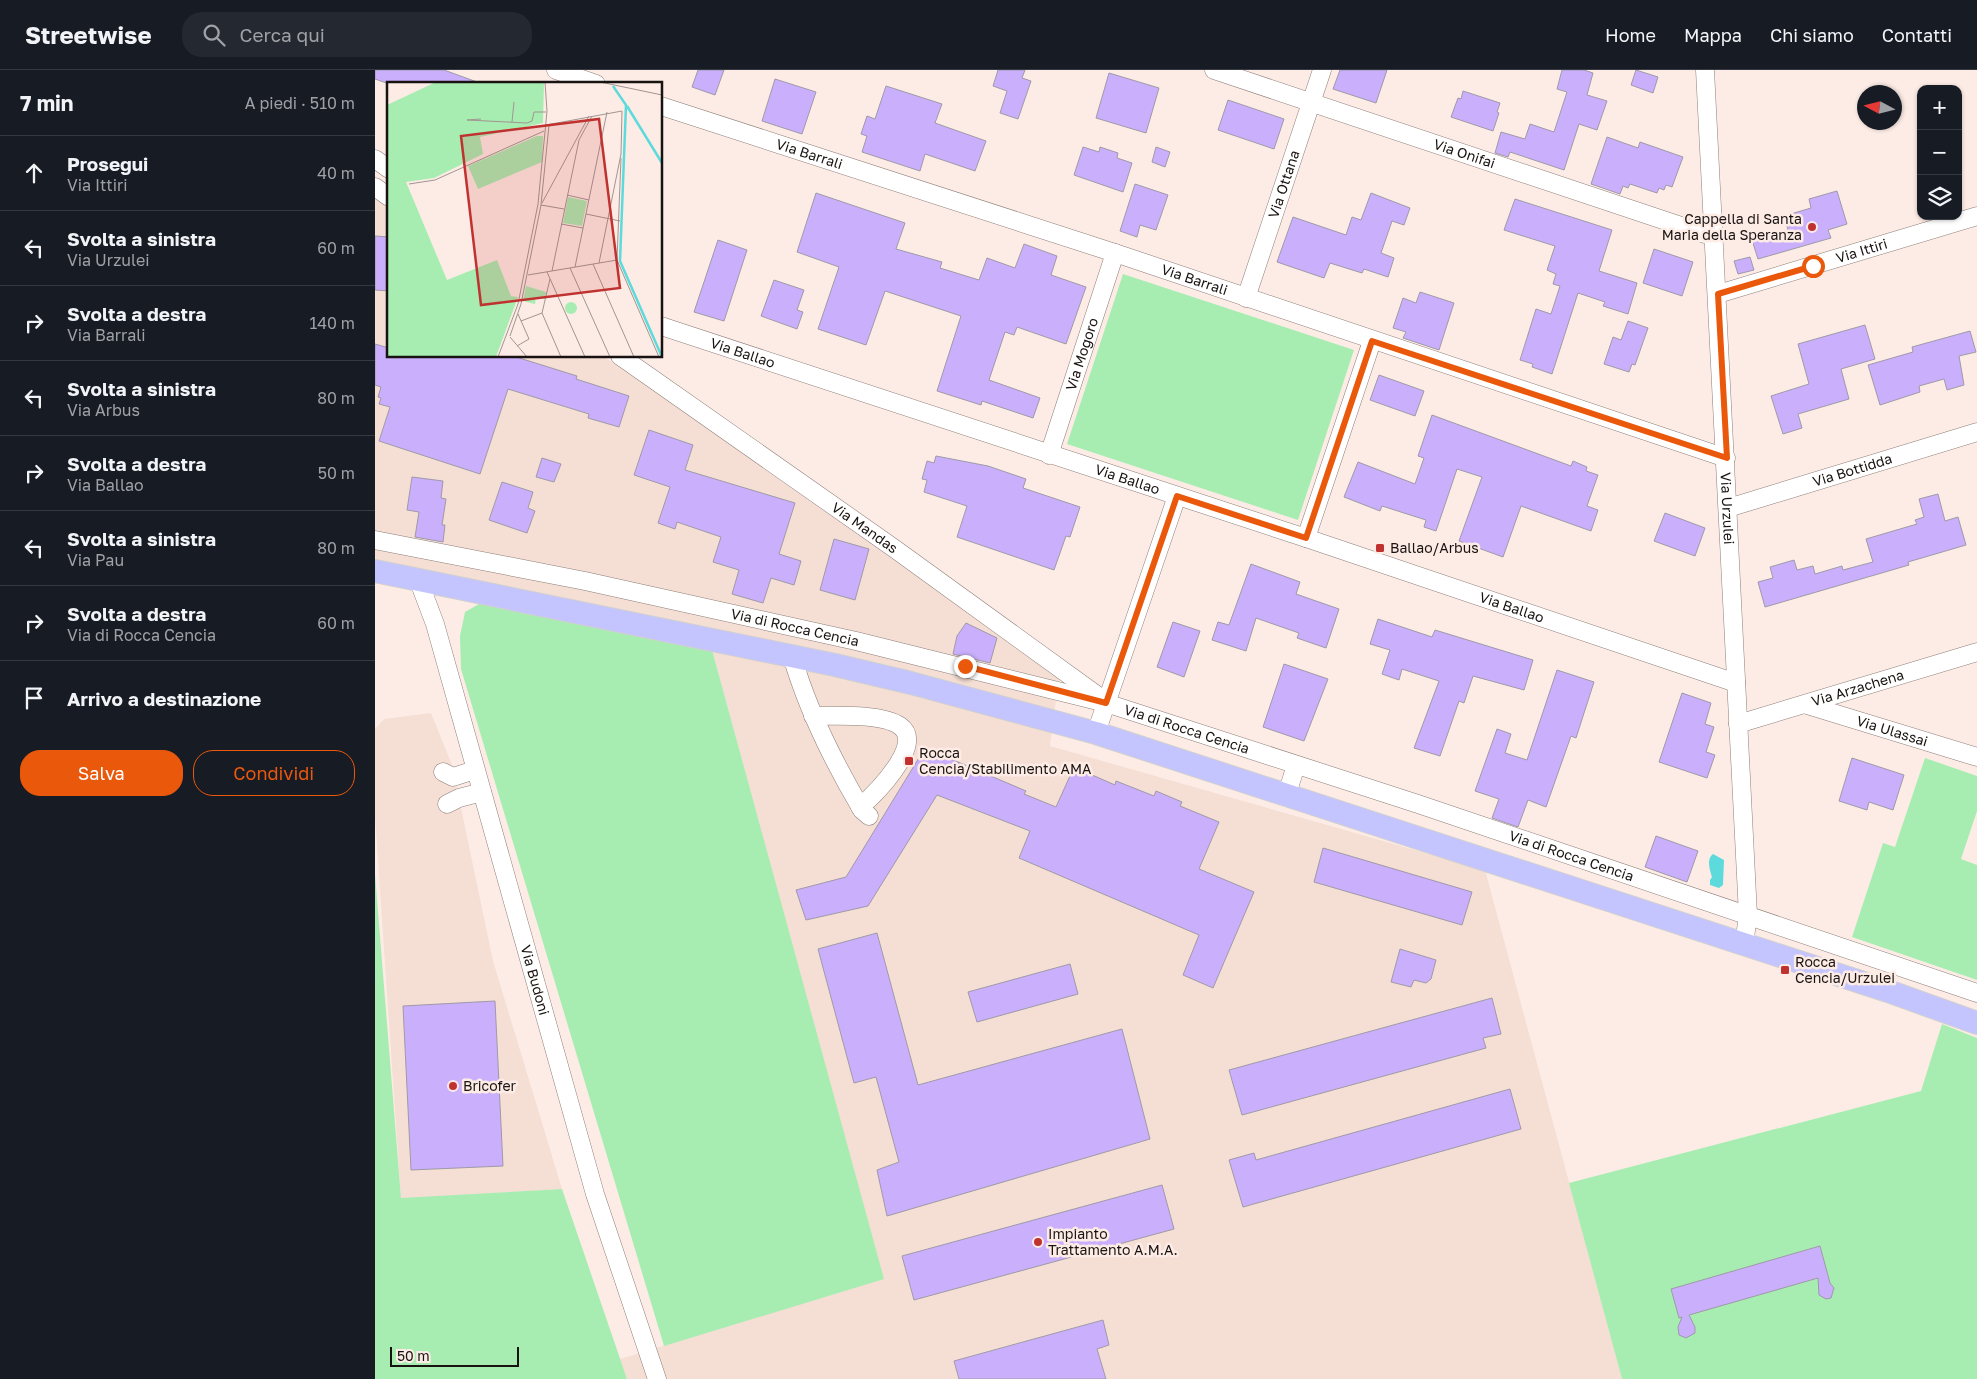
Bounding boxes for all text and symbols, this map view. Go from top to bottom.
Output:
search box [182,12,532,57]
text: Streetwise [25,20,152,49]
icon: search [200,21,228,49]
text: Cerca qui [240,23,325,46]
text: Home [1605,24,1656,46]
text: Mappa [1684,24,1742,46]
text: Chi siamo [1770,24,1854,46]
text: Contatti [1882,24,1952,46]
inset map [387,82,663,358]
north arrow [1857,85,1902,130]
map controls [1917,85,1962,220]
button: + [1917,85,1962,130]
text: 7 min [20,90,74,116]
text: A piedi · 510 m [245,93,355,113]
button: − [1917,130,1962,175]
street label: Via Barrali [774,135,845,172]
street label: Via Onifai [1432,135,1498,171]
street label: Via Ottana [1264,148,1303,220]
text: Prosegui [67,152,148,175]
icon: ahead [20,159,48,187]
text: 40 m [317,163,355,183]
text: Via Ittiri [67,175,128,195]
button: layers [1917,175,1962,220]
place label: Cappella di Santa Maria della Speranza [1662,210,1802,243]
marker: Cappella di Santa Maria della Speranza [1806,221,1818,233]
text: Svolta a sinistra [67,227,216,250]
icon: left [20,234,48,262]
street label: Via Ittiri [1834,234,1889,266]
text: 60 m [317,238,355,258]
text: Via Urzulei [67,250,150,270]
route start [1802,255,1825,278]
street label: Via Barrali [1159,260,1230,298]
text: Svolta a destra [67,302,206,325]
icon: right [20,309,48,337]
text: 140 m [309,313,355,333]
street label: Via Mogoro [1062,315,1101,393]
text: Via Barrali [67,325,146,345]
street label: Via Ballao [708,334,777,371]
text: Svolta a sinistra [67,377,216,400]
icon: left [20,384,48,412]
text: 80 m [317,388,355,408]
text: Via Arbus [67,400,140,420]
street label: Via Bottidda [1810,449,1894,490]
text: Svolta a destra [67,452,206,475]
icon: right [20,459,48,487]
street label: Via Ballao [1093,460,1162,497]
text: 50 m [318,463,355,483]
street label: Via Urzulei [1717,472,1738,545]
text: Via Ballao [67,475,144,495]
street label: Via Mandas [829,498,901,556]
text: Svolta a sinistra [67,527,216,550]
icon: left [20,534,48,562]
text: 80 m [317,538,355,558]
place label: Ballao/Arbus [1390,539,1479,556]
marker: Ballao/Arbus [1374,542,1386,554]
text: Via Pau [67,550,124,570]
street label: Via Ballao [1477,588,1546,626]
text: Svolta a destra [67,602,206,625]
street label: Via di Rocca Cencia [729,605,861,649]
icon: right [20,609,48,637]
text: 60 m [317,613,355,633]
text: Via di Rocca Cencia [67,625,216,645]
route end [954,655,977,678]
street label: Via Arzachena [1809,666,1906,709]
icon: arrive [20,684,48,712]
text: Arrivo a destinazione [67,687,261,710]
street label: Via di Rocca Cencia [1122,700,1252,757]
street label: Via Ulassai [1855,712,1930,749]
place label: Rocca Cencia/Stabilimento AMA [919,744,1092,777]
button: Salva [20,750,183,796]
button: Condividi [193,750,355,796]
marker: Rocca Cencia/Stabilimento AMA [903,755,915,767]
street label: Via di Rocca Cencia [1507,826,1636,884]
street label: Via Budoni [518,943,553,1017]
place label: Rocca Cencia/Urzulei [1795,953,1895,986]
marker: Rocca Cencia/Urzulei [1779,964,1791,976]
place label: Bricofer [463,1077,517,1094]
marker: Bricofer [447,1080,459,1092]
place label: Impianto Trattamento A.M.A. [1048,1225,1178,1258]
marker: Impianto Trattamento A.M.A. [1032,1236,1044,1248]
scale bar [390,1344,519,1367]
text: 50 m [397,1347,430,1364]

